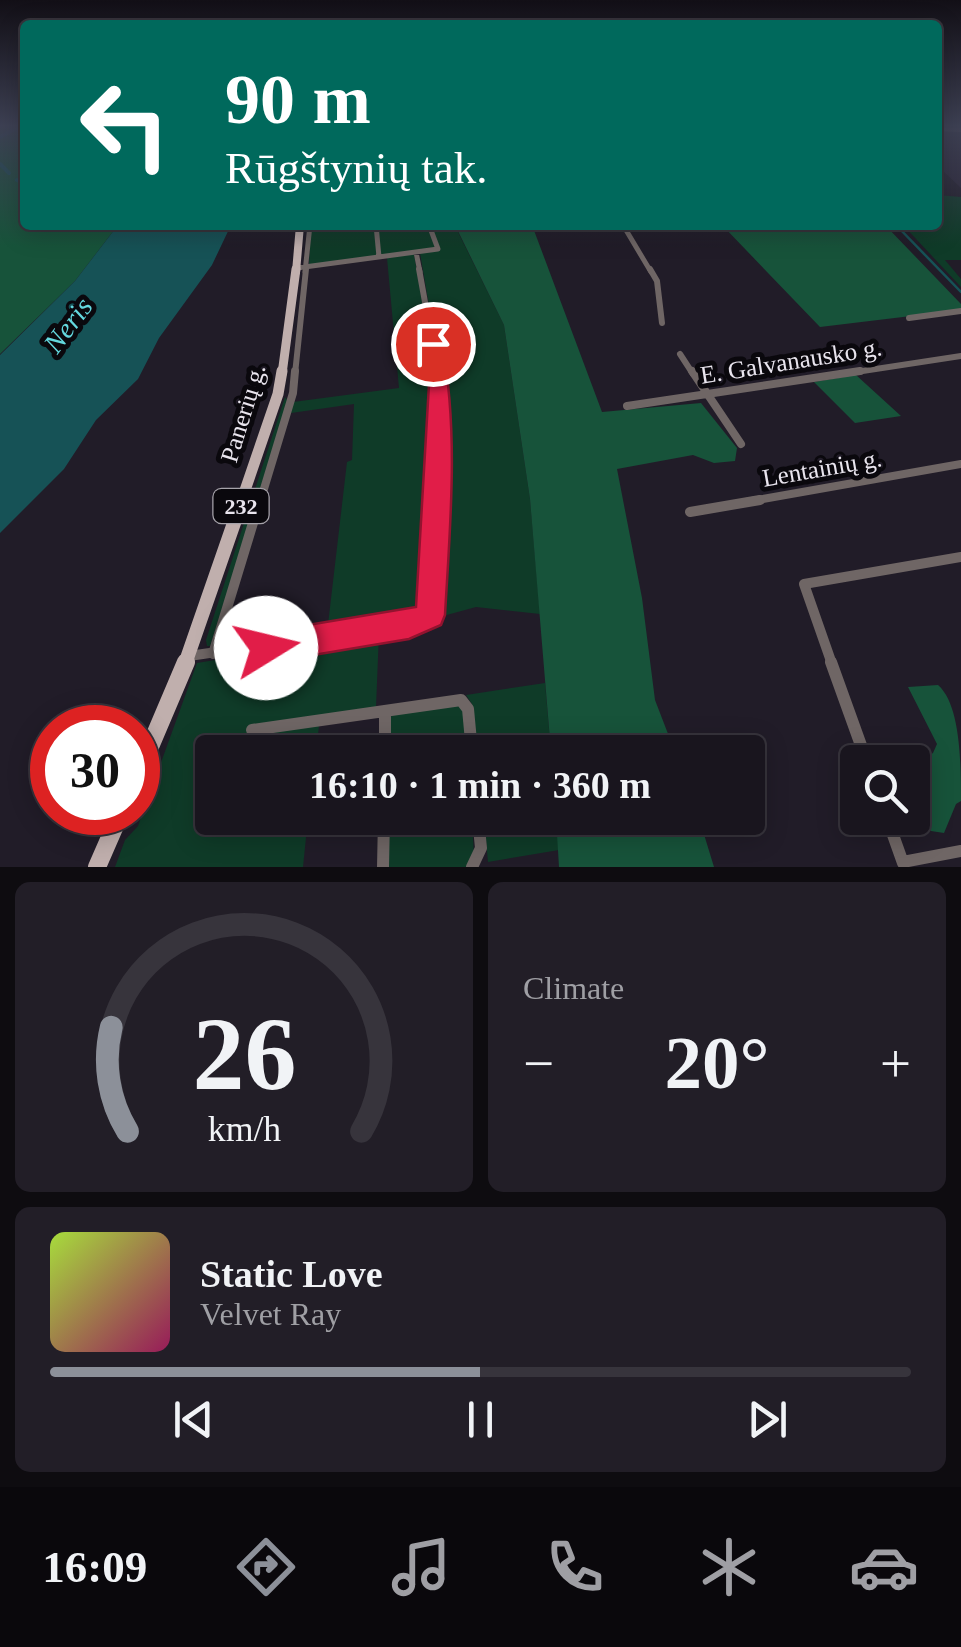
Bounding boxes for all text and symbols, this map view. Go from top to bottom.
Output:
icon: left [60,60,190,190]
text: 90 m [225,61,371,138]
text: Rūgštynių tak. [225,143,488,193]
water label: Neris [37,291,99,359]
pin [391,302,476,387]
icon: arrive [406,317,461,372]
street label: E. Galvanausko g. [698,333,884,389]
street label: Panerių g. [215,361,271,465]
street label: Lentainių g. [760,444,884,492]
road number: 232 [214,489,268,523]
position arrow [214,596,318,700]
speed limit sign: 30 [30,705,160,835]
map controls [840,745,930,835]
button: search [840,745,930,835]
text: 16:10 · 1 min · 360 m [309,764,651,806]
text: Climate [523,970,624,1006]
text: 26 [192,996,296,1111]
text: 20° [665,1021,770,1104]
text: − [523,1033,554,1094]
text: + [880,1033,911,1094]
text: km/h [207,1109,281,1149]
text: Static Love [200,1253,383,1295]
text: Velvet Ray [200,1296,341,1332]
icon: previous [166,1392,221,1447]
icon: pause [453,1392,508,1447]
icon: next [740,1392,795,1447]
icon: directions [231,1532,301,1602]
icon: music [386,1532,456,1602]
icon: phone [540,1532,610,1602]
icon: climate [694,1532,764,1602]
icon: car [849,1532,919,1602]
text: 16:09 [42,1542,147,1592]

